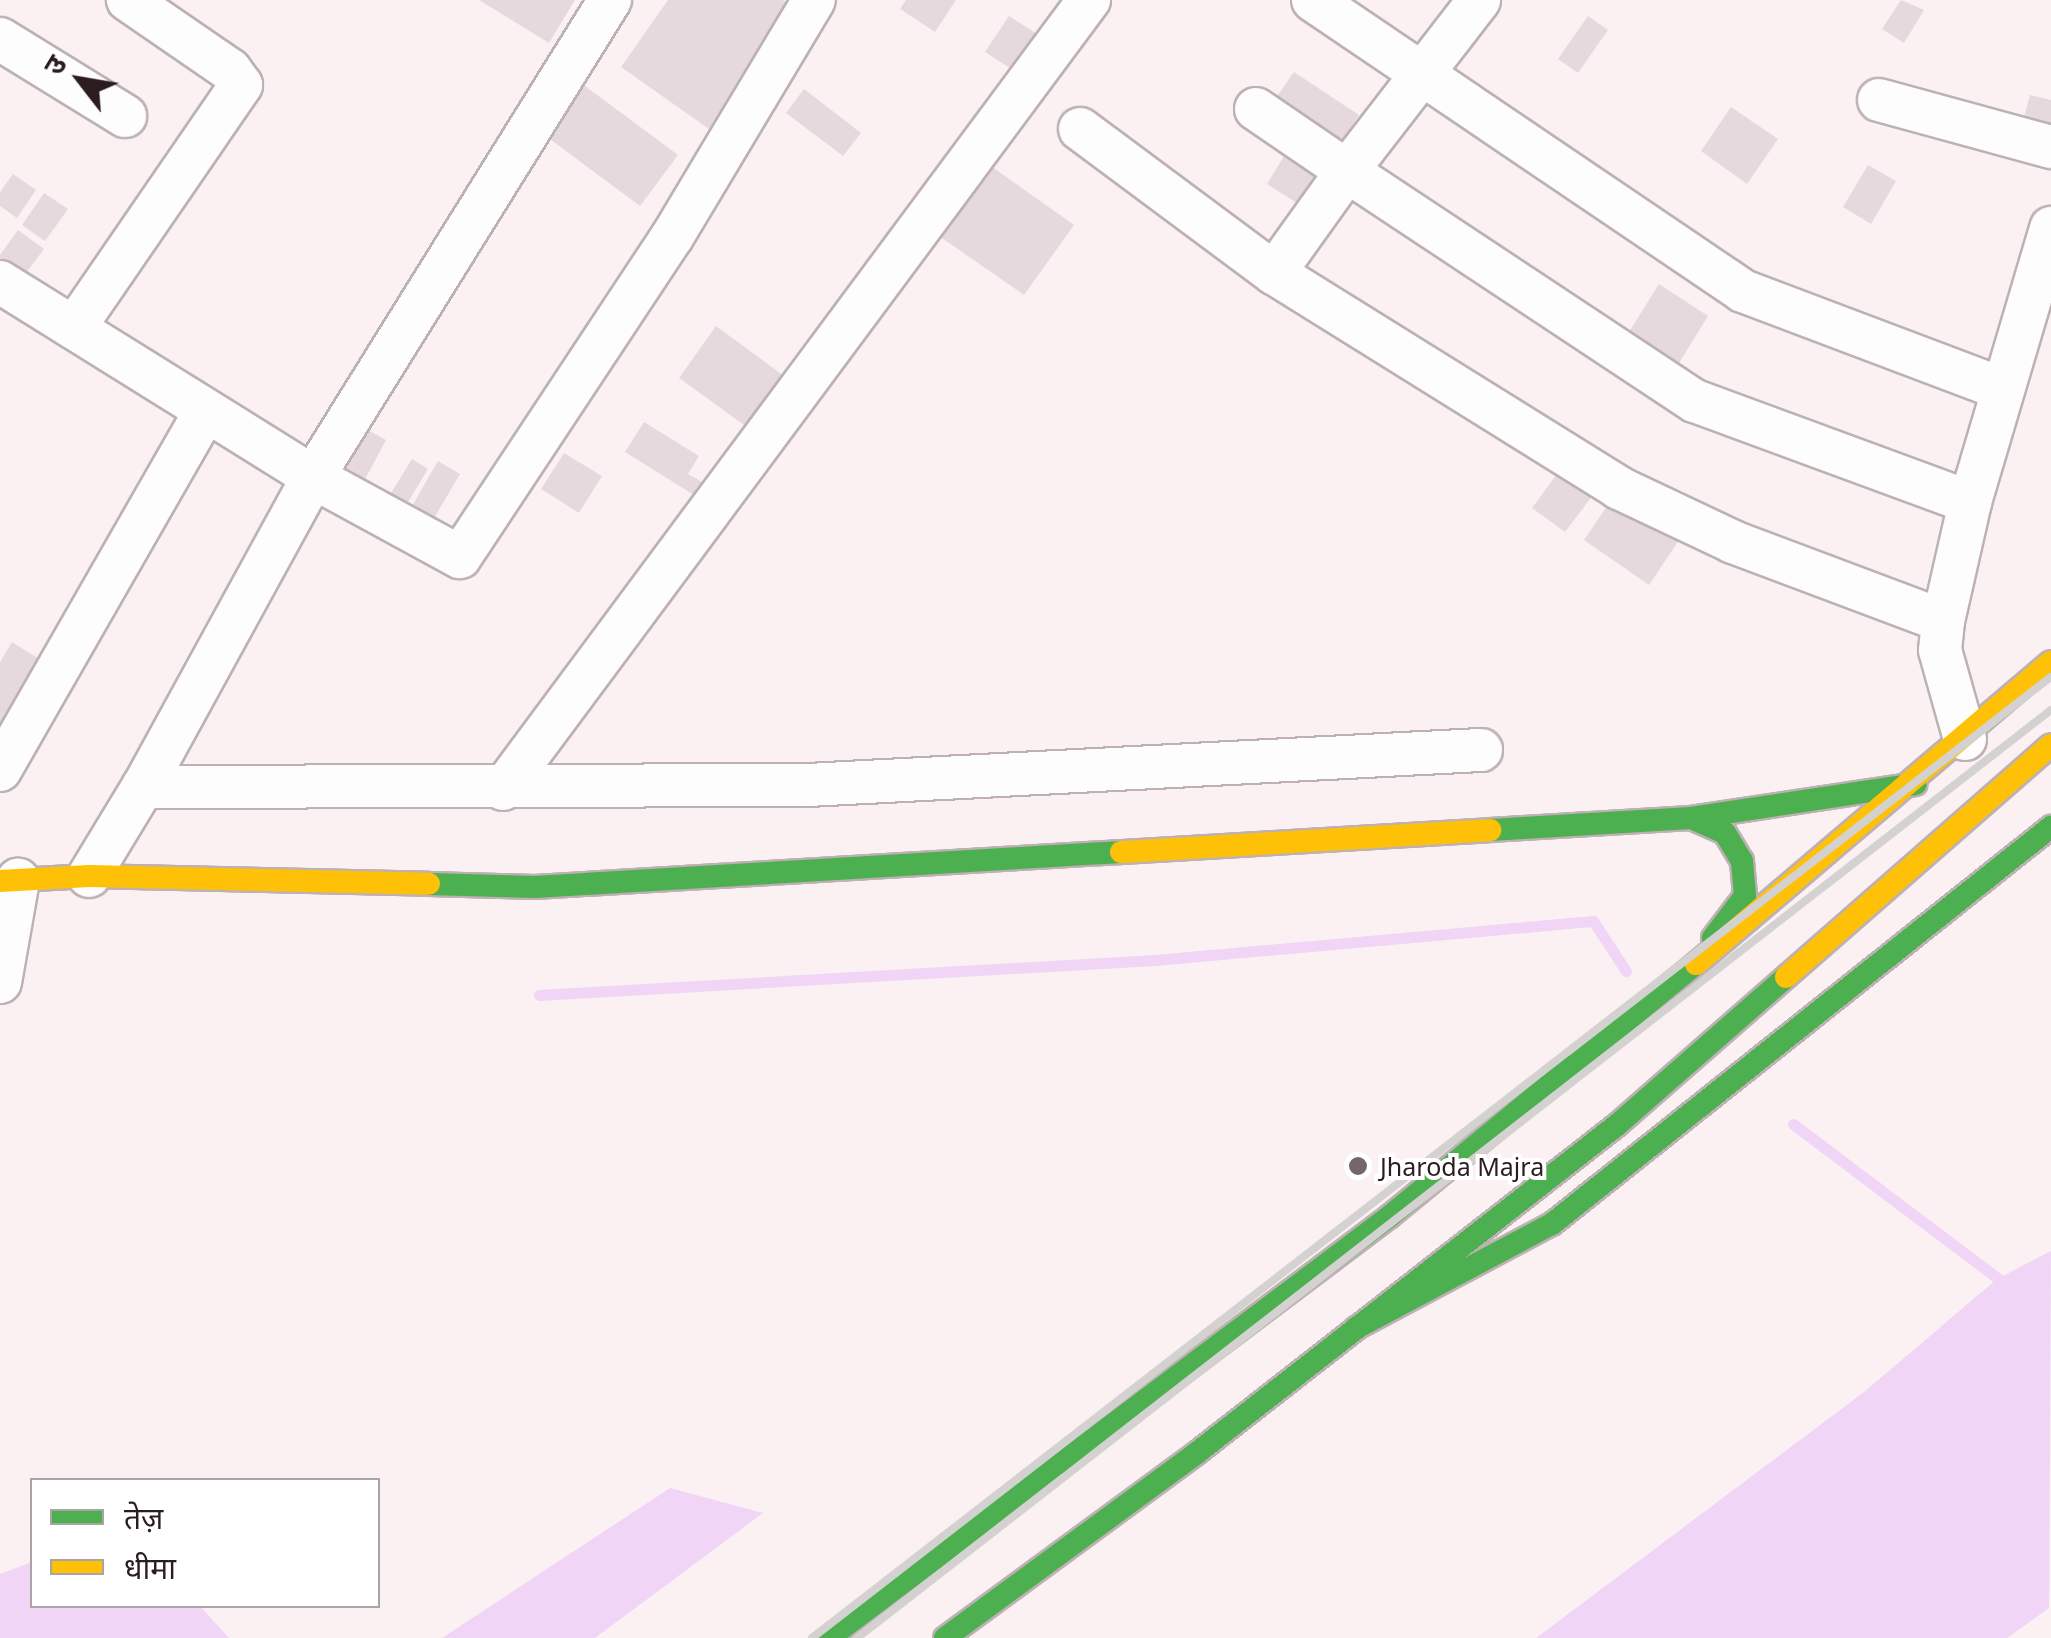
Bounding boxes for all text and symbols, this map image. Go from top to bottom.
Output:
north arrow [30,30,130,130]
text: उ [34,48,75,81]
place label: Jharoda Majra [1380,1151,1544,1181]
marker: Jharoda Majra [1345,1153,1371,1179]
legend [30,1478,380,1608]
text: तेज़ [124,1497,163,1538]
text: धीमा [124,1547,176,1588]

